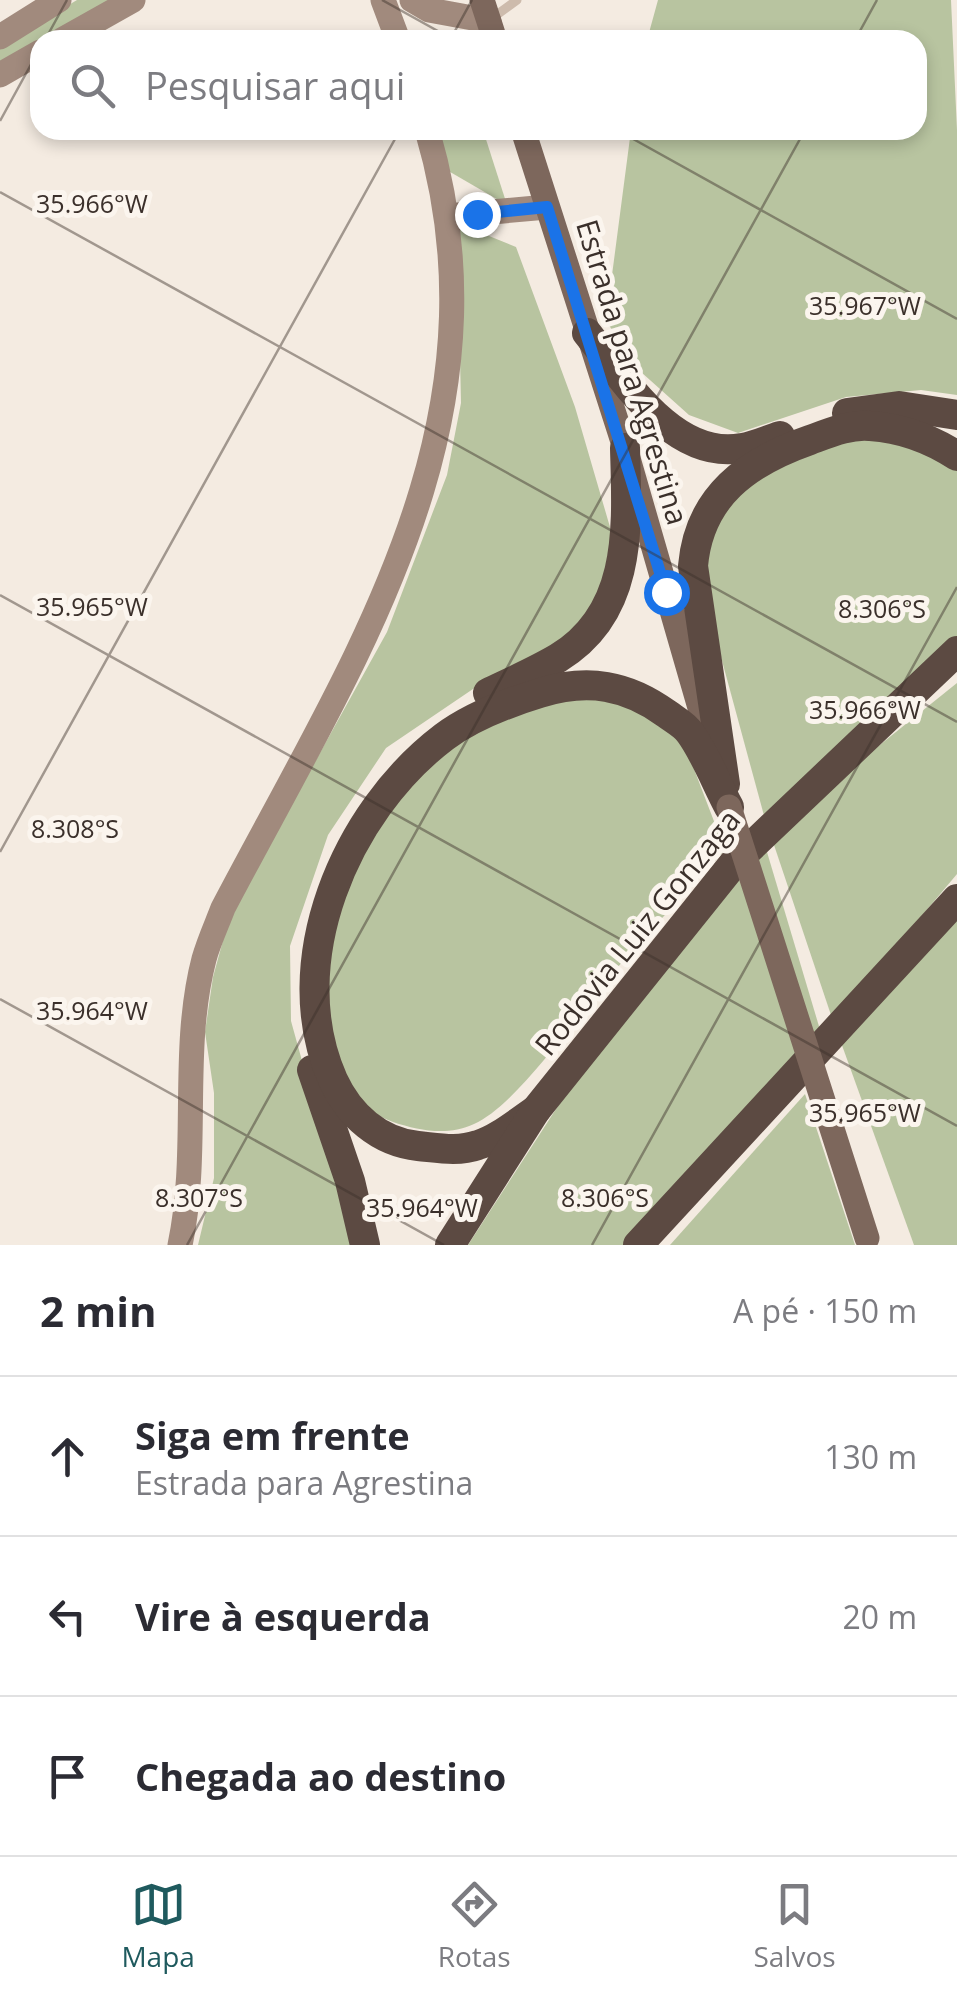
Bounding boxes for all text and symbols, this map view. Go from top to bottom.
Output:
search box [30,30,927,140]
icon: search [65,58,120,113]
text: Pesquisar aqui [145,59,405,111]
text: 35.966°W [36,186,148,220]
route end [455,192,501,238]
street label: Estrada para Agrestina [567,214,699,530]
text: 35.967°W [809,288,921,322]
route start [644,570,690,616]
text: 35.965°W [36,589,148,623]
text: 8.306°S [838,591,926,625]
text: 35.966°W [809,692,921,726]
street label: Rodovia Luiz Gonzaga [525,800,749,1064]
text: 8.308°S [31,811,119,845]
text: 35.964°W [36,993,148,1027]
text: 35.965°W [809,1095,921,1129]
text: 8.307°S [155,1180,243,1214]
text: 8.306°S [561,1180,649,1214]
text: 35.964°W [366,1190,478,1224]
text: 2 min [40,1282,157,1339]
text: A pé · 150 m [733,1289,917,1332]
text: Siga em frente [135,1409,410,1461]
icon: ahead [40,1429,95,1484]
text: 130 m [824,1435,917,1478]
text: Estrada para Agrestina [135,1461,473,1504]
icon: left [40,1589,95,1644]
text: Vire à esquerda [135,1590,431,1642]
text: 20 m [842,1595,917,1638]
icon: arrive [40,1749,95,1804]
text: Chegada ao destino [135,1750,506,1802]
tab: Mapa [121,1877,195,1975]
tab: Rotas [438,1877,511,1975]
tab: Salvos [753,1877,836,1975]

